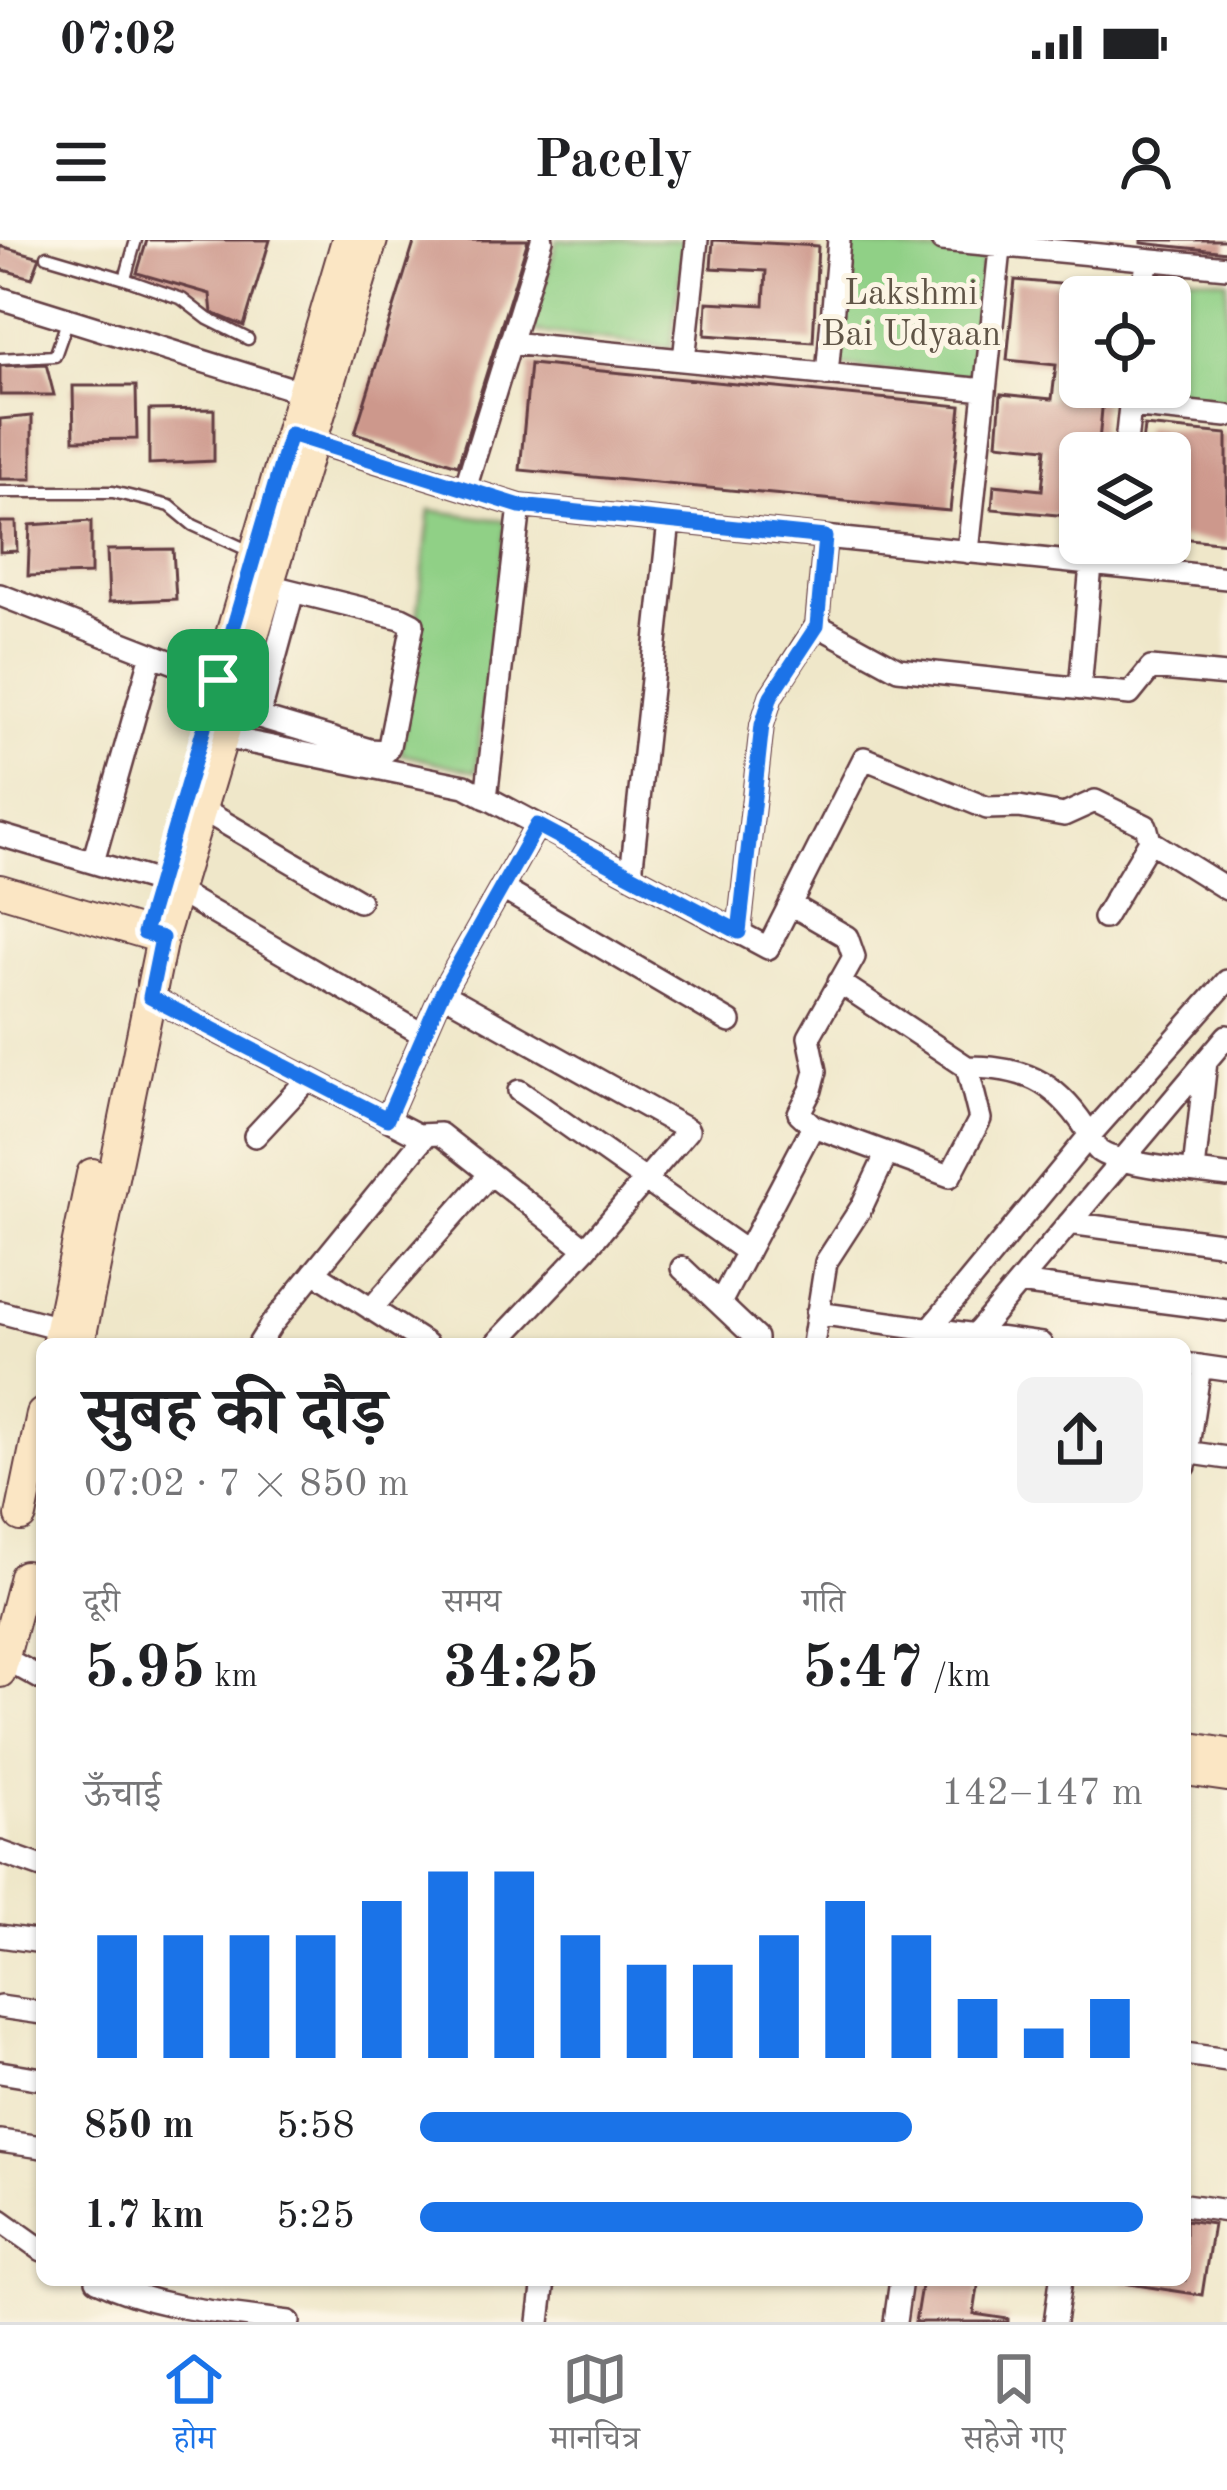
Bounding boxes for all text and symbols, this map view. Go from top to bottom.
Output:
text: 07:02 [60,19,177,64]
icon: menu [48,129,114,195]
icon: person [1113,129,1179,195]
text: Pacely [534,135,693,189]
map controls [1059,276,1191,564]
button: locate [1059,276,1191,408]
park label: Lakshmi Bai Udyaan [821,277,1001,354]
button: layers [1059,432,1191,564]
pin [167,629,269,731]
icon: arrive [185,647,251,713]
button: share [1017,1377,1143,1503]
text: सुबह की दौड़ [84,1383,386,1449]
text: 07:02 · 7 × 850 m [84,1465,409,1504]
text: दूरी [84,1587,120,1620]
text: समय [443,1587,501,1620]
text: गति [802,1587,845,1620]
text: 5.95 [84,1640,205,1700]
text: 34:25 [443,1640,599,1700]
text: 5:47 [802,1640,923,1700]
text: km [205,1661,258,1694]
text: /km [923,1661,991,1694]
text: 142–147 m [941,1774,1143,1813]
text: ऊँचाई [84,1776,161,1815]
text: 850 m [84,2107,194,2146]
text: 5:58 [276,2107,355,2146]
text: 1.7 km [84,2197,204,2236]
text: 5:25 [276,2197,355,2236]
tab: होम [161,2346,227,2470]
tab: मानचित्र [550,2346,640,2470]
tab: सहेजे गए [963,2346,1066,2470]

